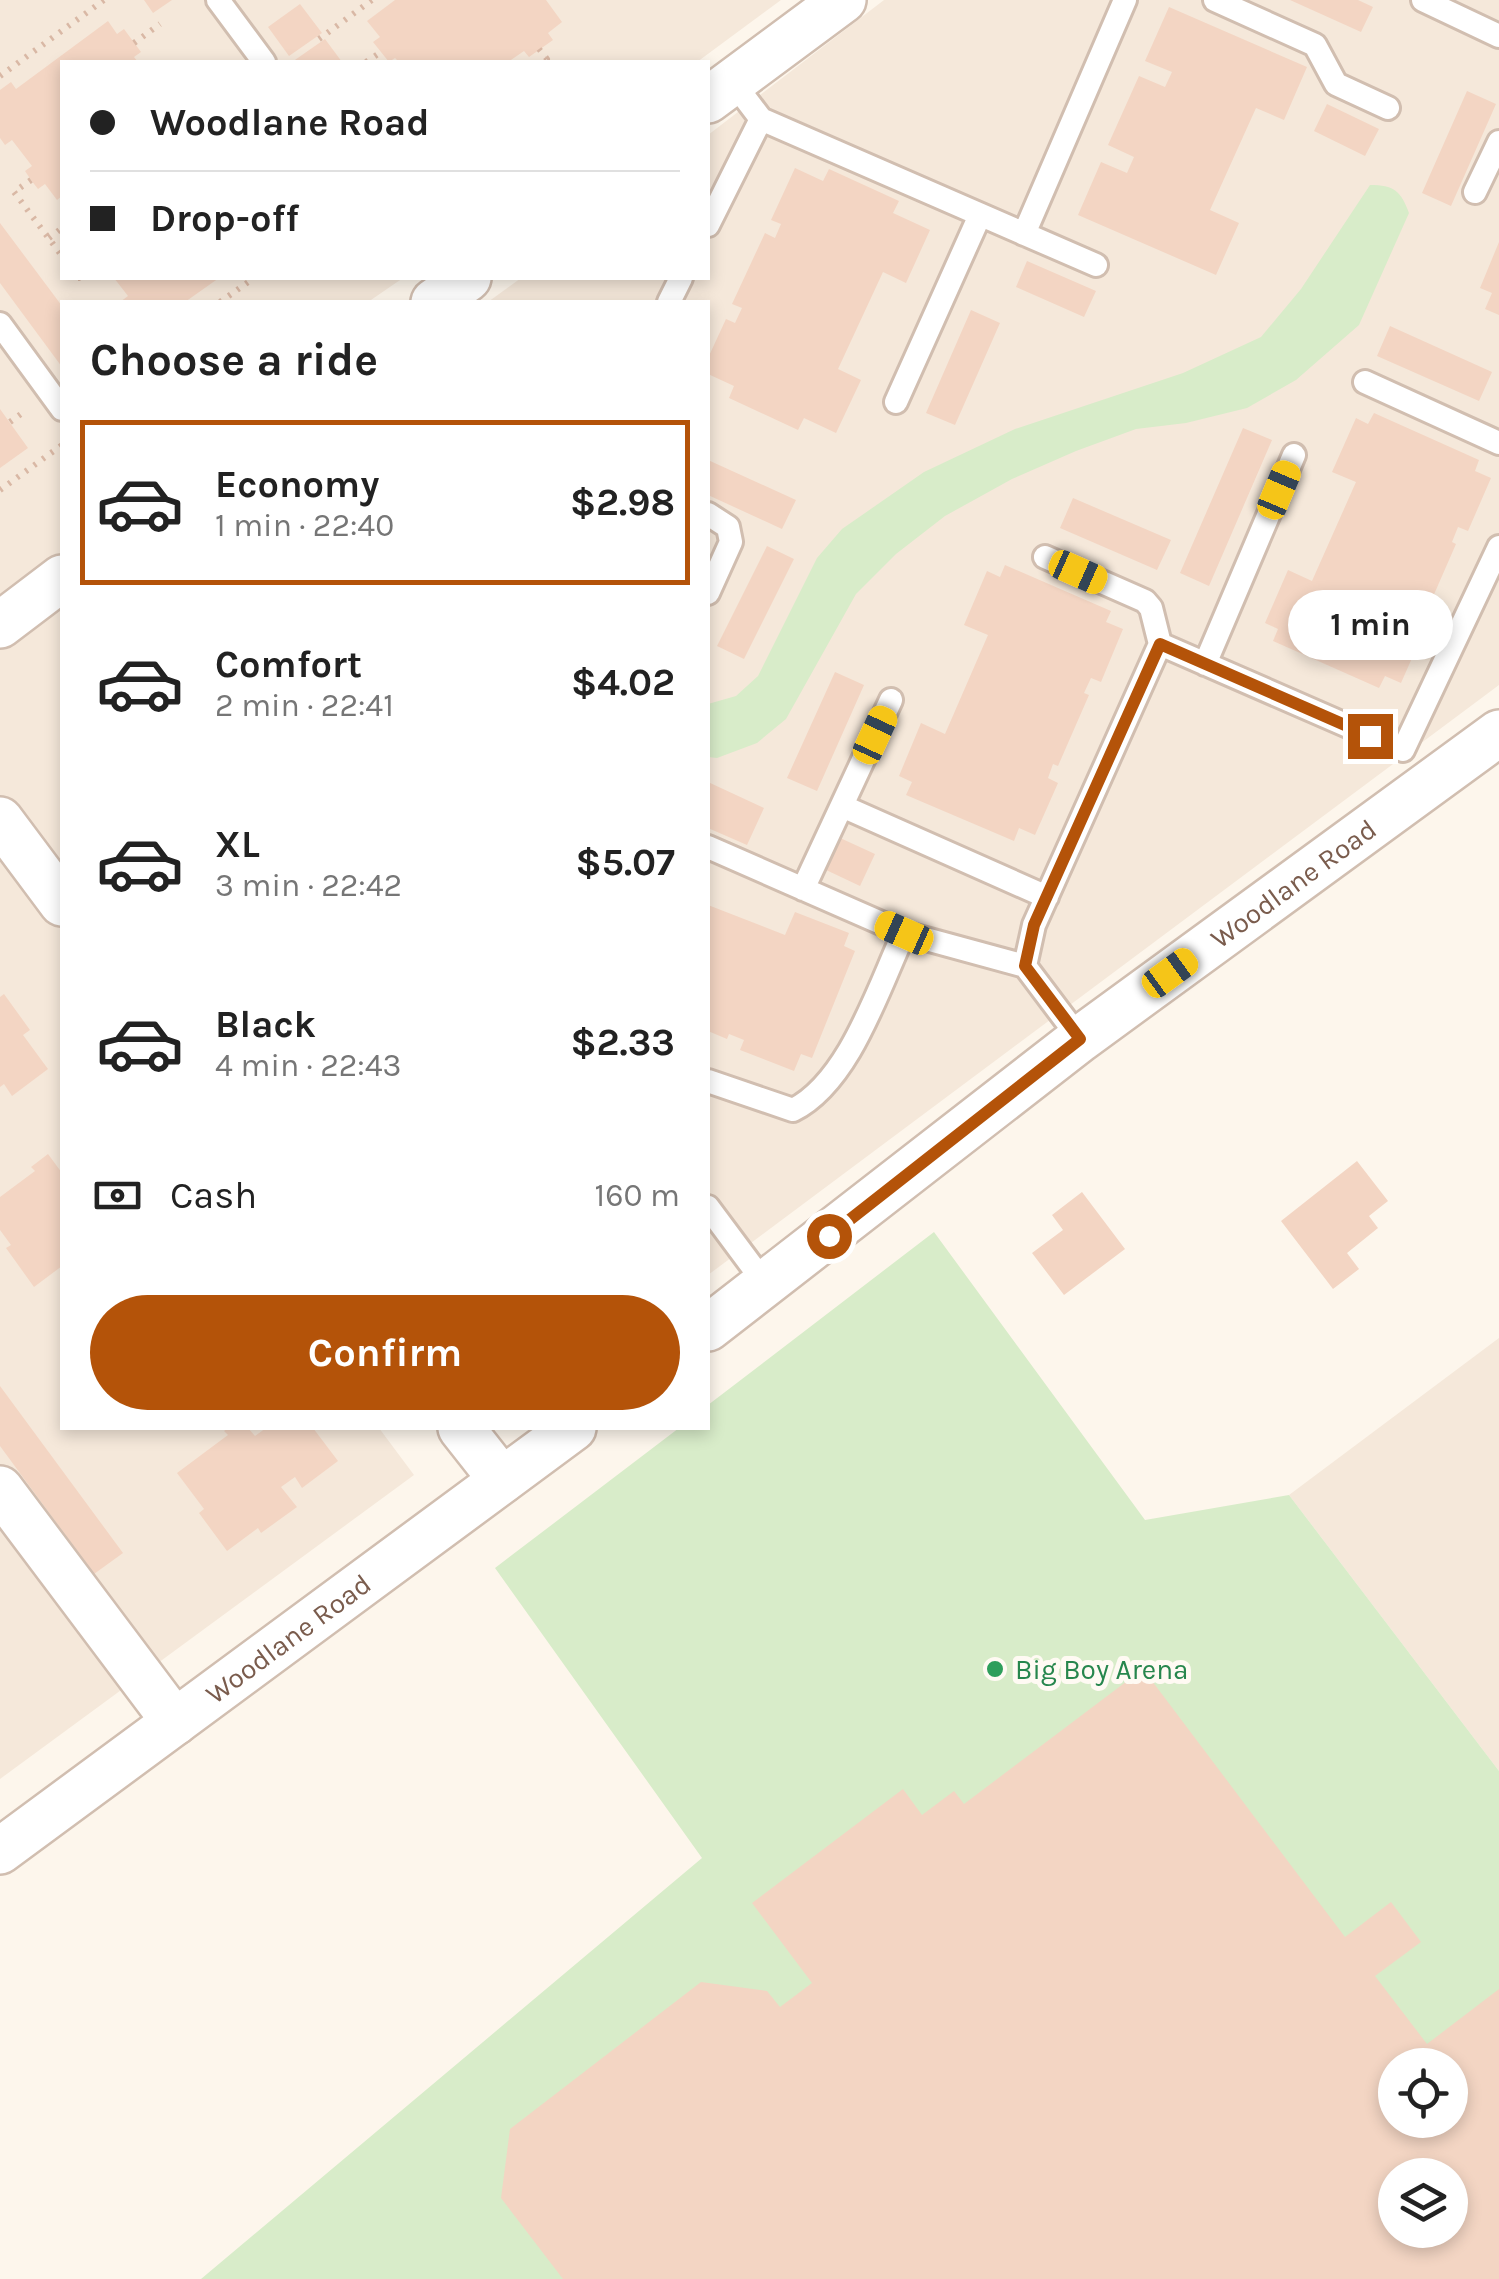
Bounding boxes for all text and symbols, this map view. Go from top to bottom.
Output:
text: Woodlane Road [150,100,430,145]
text: Drop-off [150,196,299,241]
text: Choose a ride [90,334,378,386]
car [1253,457,1305,523]
icon: car [95,458,185,548]
text: Economy [215,462,379,507]
text: $2.98 [570,480,675,525]
text: 1 min · 22:40 [215,507,394,544]
car [1044,546,1112,598]
callout: 1 min [1288,591,1452,661]
text: 1 min [1330,606,1411,643]
icon: car [95,638,185,728]
text: Comfort [215,642,362,687]
text: $4.02 [571,660,675,705]
text: 2 min · 22:41 [215,687,394,724]
car [849,701,901,769]
route end [1348,714,1393,759]
street label: Woodlane Road [1204,812,1382,955]
icon: car [95,818,185,908]
text: XL [215,822,260,867]
text: $5.07 [576,840,675,885]
text: 3 min · 22:42 [215,867,402,904]
car [870,907,938,959]
car [1137,943,1203,1003]
icon: car [95,998,185,1088]
text: Black [215,1002,316,1047]
text: $2.33 [570,1020,675,1065]
text: 4 min · 22:43 [215,1047,401,1084]
icon: cash [90,1168,145,1223]
text: Cash [170,1173,257,1218]
text: 160 m [595,1177,680,1214]
route start [807,1214,852,1259]
button: Confirm [90,1295,680,1410]
street label: Woodlane Road [199,1567,377,1710]
place label: Big Boy Arena [1015,1653,1189,1686]
marker: Big Boy Arena [984,1658,1006,1680]
map controls [1378,2048,1468,2248]
button: locate [1378,2048,1468,2138]
button: layers [1378,2158,1468,2248]

